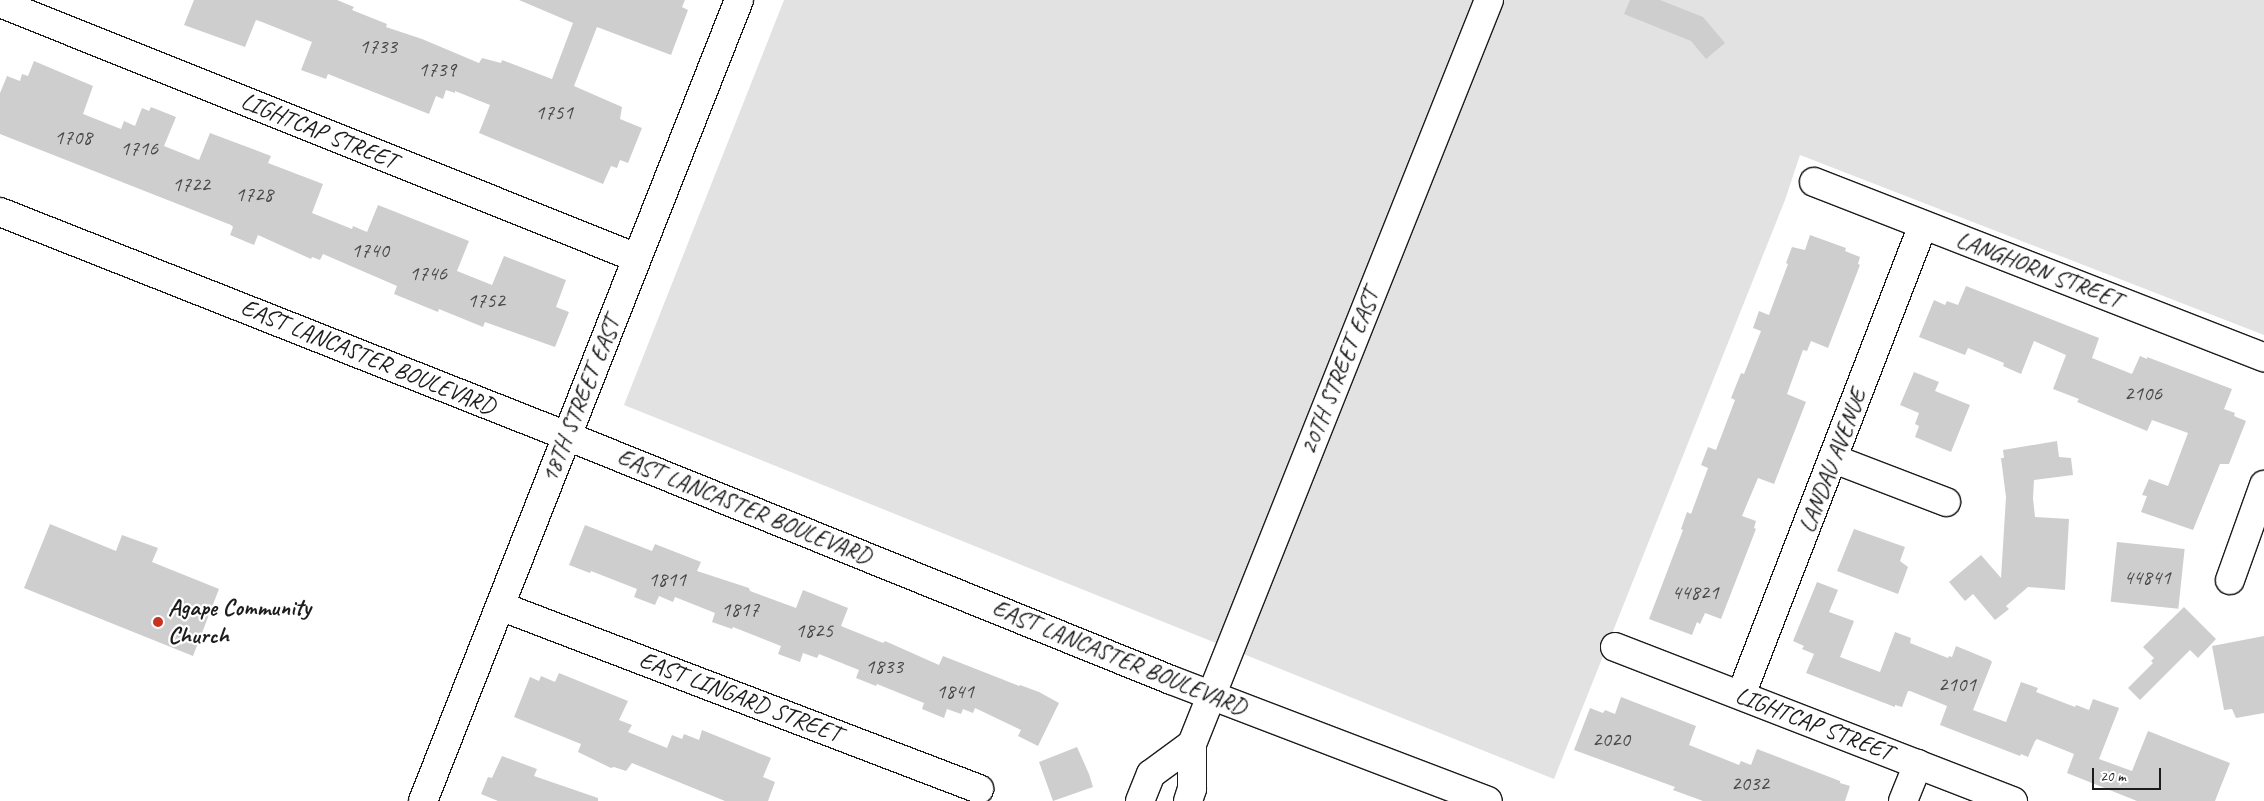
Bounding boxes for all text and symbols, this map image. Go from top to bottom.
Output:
house number: 1733 [359,33,397,59]
house number: 1739 [418,56,456,82]
street label: LIGHTCAP STREET [236,86,402,176]
house number: 1751 [535,99,573,125]
house number: 1708 [54,124,92,150]
house number: 1716 [120,135,158,161]
house number: 1722 [172,171,210,197]
house number: 1728 [235,181,273,207]
street label: LANGHORN STREET [1952,225,2126,315]
house number: 1740 [351,237,389,263]
house number: 1746 [409,260,447,286]
street label: 20TH STREET EAST [1294,285,1386,459]
house number: 1752 [467,287,505,313]
street label: EAST LANCASTER BOULEVARD [236,293,500,421]
street label: 18TH STREET EAST [535,313,627,487]
house number: 2106 [2124,380,2162,406]
street label: LANDAU AVENUE [1792,385,1874,537]
street label: EAST LANCASTER BOULEVARD [612,443,876,571]
house number: 44841 [2123,564,2171,590]
house number: 1811 [648,566,686,592]
house number: 44821 [1671,579,1719,605]
place label: Agape Community Church [168,594,312,650]
street label: EAST LANCASTER BOULEVARD [987,594,1251,722]
house number: 1817 [721,596,759,622]
marker: Agape Community Church [152,616,164,628]
house number: 1825 [795,617,833,643]
street label: EAST LINGARD STREET [636,645,844,749]
house number: 1833 [865,653,903,679]
house number: 2101 [1938,671,1976,697]
house number: 1841 [936,678,974,704]
street label: LIGHTCAP STREET [1731,681,1897,767]
house number: 2020 [1592,726,1630,752]
scale bar [2094,758,2163,790]
text: 20 m [2100,767,2126,786]
house number: 2032 [1731,770,1769,796]

